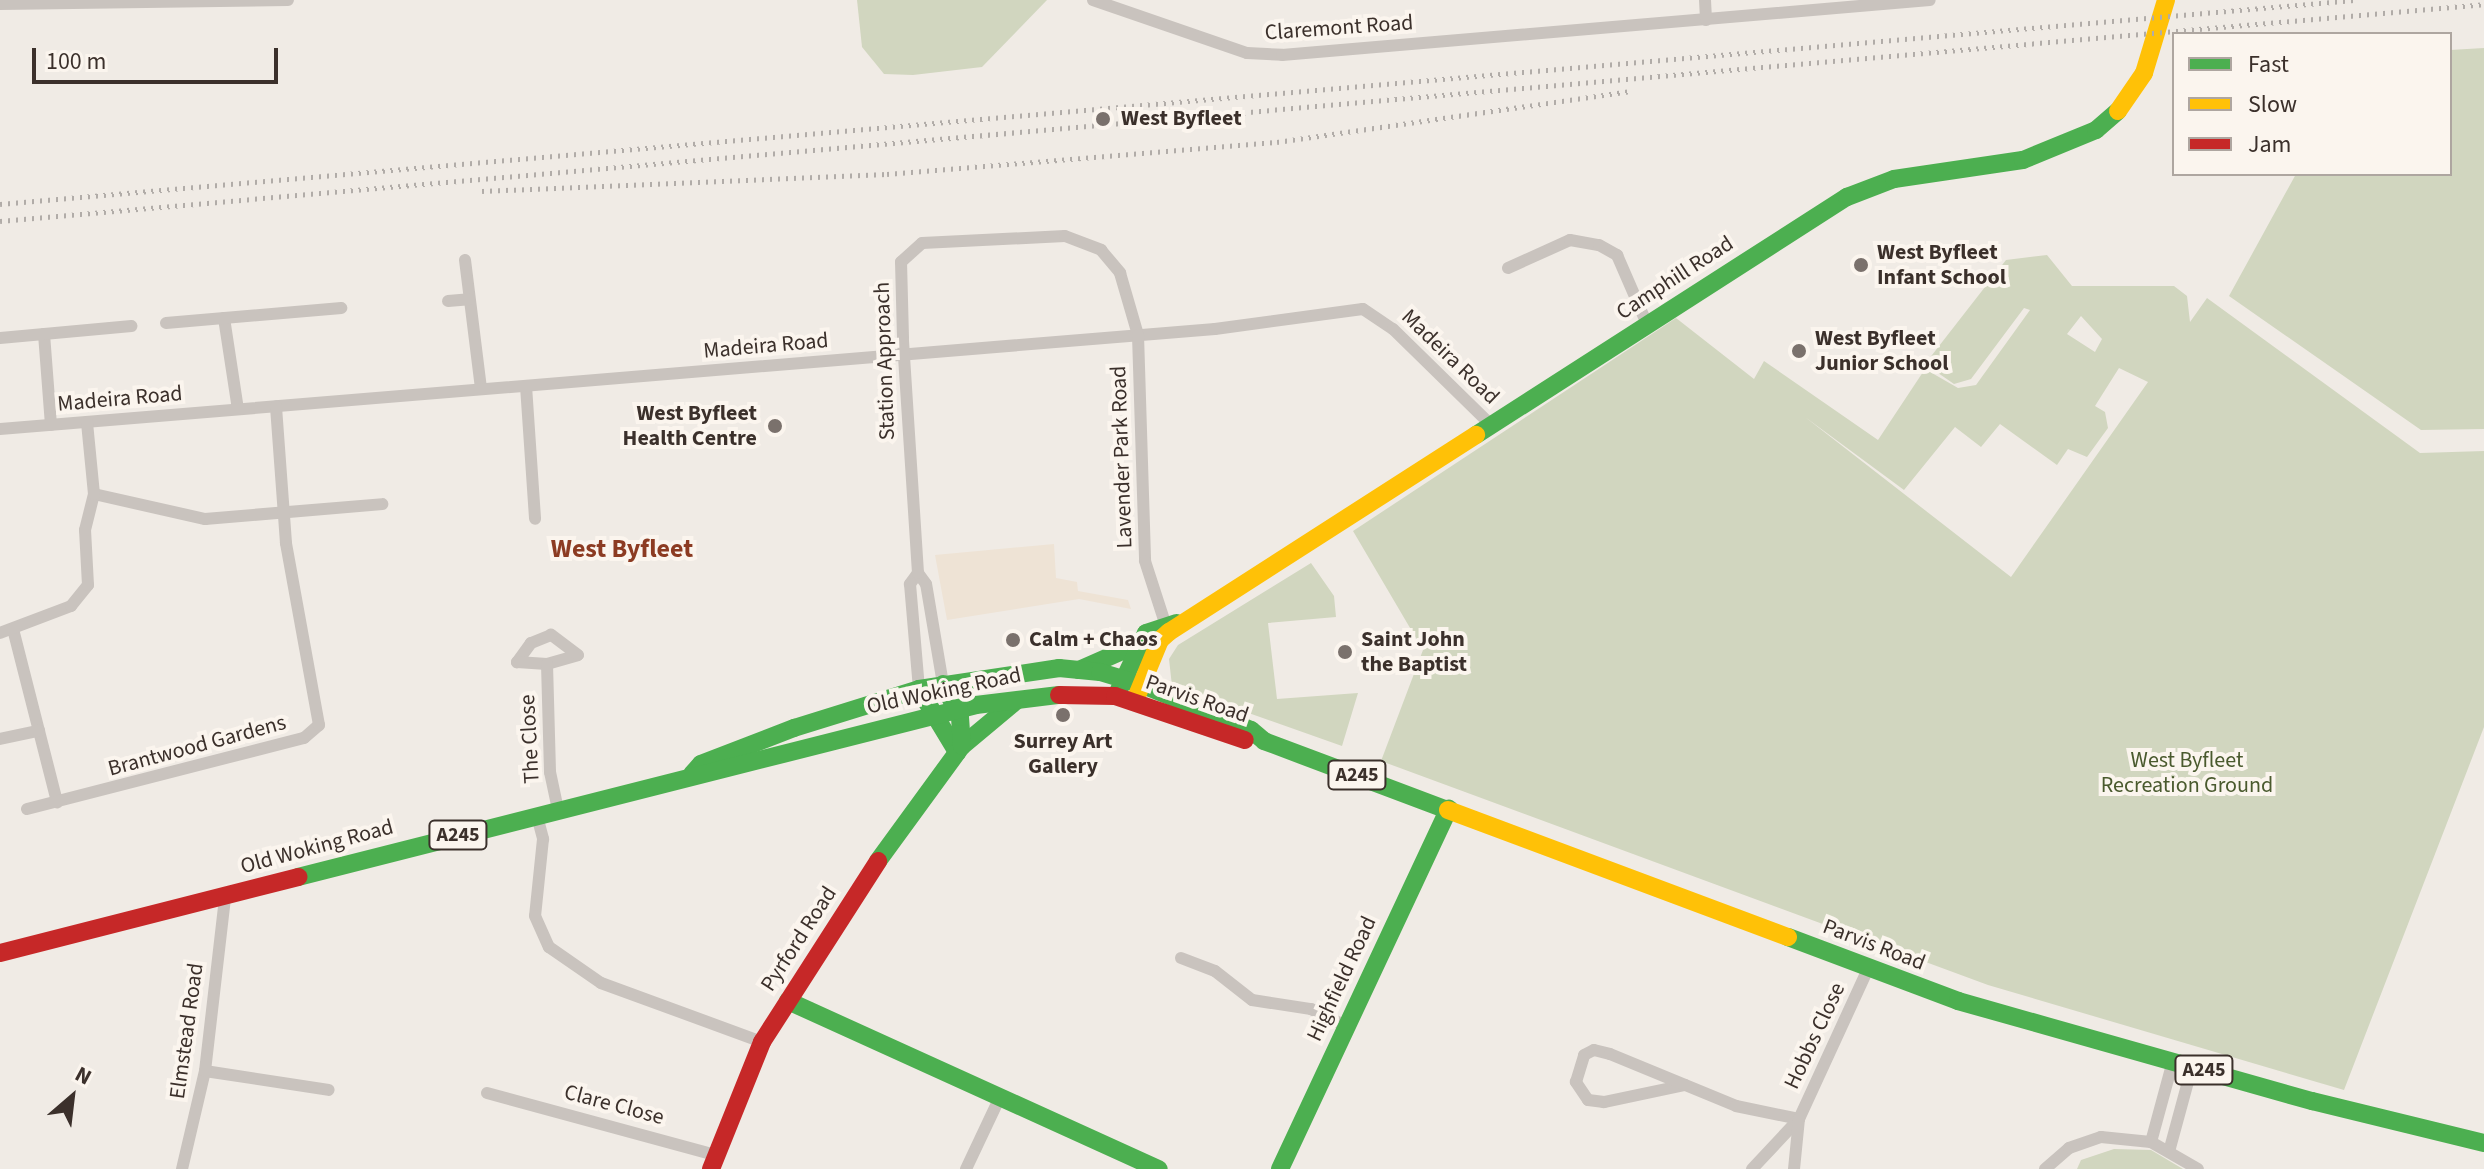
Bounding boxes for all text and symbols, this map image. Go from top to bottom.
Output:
street label: Claremont Road [1264,10,1414,46]
scale bar [36,32,282,82]
legend [2172,32,2452,176]
text: 100 m [46,44,106,79]
text: Fast [2248,47,2289,82]
text: Slow [2248,87,2297,122]
place label: West Byfleet [1121,106,1242,132]
marker: West Byfleet [1092,108,1114,130]
text: Jam [2248,127,2292,162]
street label: Camphill Road [1611,230,1739,326]
place label: West Byfleet Infant School [1877,239,2006,290]
marker: West Byfleet Infant School [1852,256,1870,274]
street label: Station Approach [869,281,901,441]
street label: Madeira Road [1396,304,1504,410]
place label: West Byfleet Junior School [1815,325,1949,376]
street label: Madeira Road [702,327,830,365]
marker: West Byfleet Junior School [1790,342,1808,360]
street label: Lavender Park Road [1106,365,1138,549]
street label: Madeira Road [56,380,184,418]
place label: West Byfleet Health Centre [623,400,757,452]
marker: West Byfleet Health Centre [764,415,786,437]
district label: West Byfleet [551,533,693,565]
place label: Saint John the Baptist [1361,626,1467,678]
place label: Calm + Chaos [1029,627,1158,653]
marker: Calm + Chaos [1004,631,1022,649]
marker: Saint John the Baptist [1336,643,1354,661]
street label: Old Woking Road [864,662,1024,720]
street label: Parvis Road [1142,669,1252,729]
street label: The Close [514,694,546,784]
marker: Surrey Art Gallery [1054,706,1072,724]
street label: Brantwood Gardens [105,710,289,782]
place label: Surrey Art Gallery [1014,728,1112,780]
park label: West Byfleet Recreation Ground [2101,747,2273,798]
road number: A245 [1327,759,1387,791]
street label: Old Woking Road [238,814,396,880]
road number: A245 [428,819,488,851]
street label: Pyrford Road [755,882,843,996]
street label: Highfield Road [1302,912,1382,1046]
street label: Parvis Road [1819,913,1929,977]
street label: Elmstead Road [164,961,210,1101]
street label: Hobbs Close [1779,979,1851,1093]
road number: A245 [2174,1054,2234,1086]
north arrow [32,1057,112,1137]
text: N [69,1058,97,1093]
street label: Clare Close [561,1079,667,1131]

